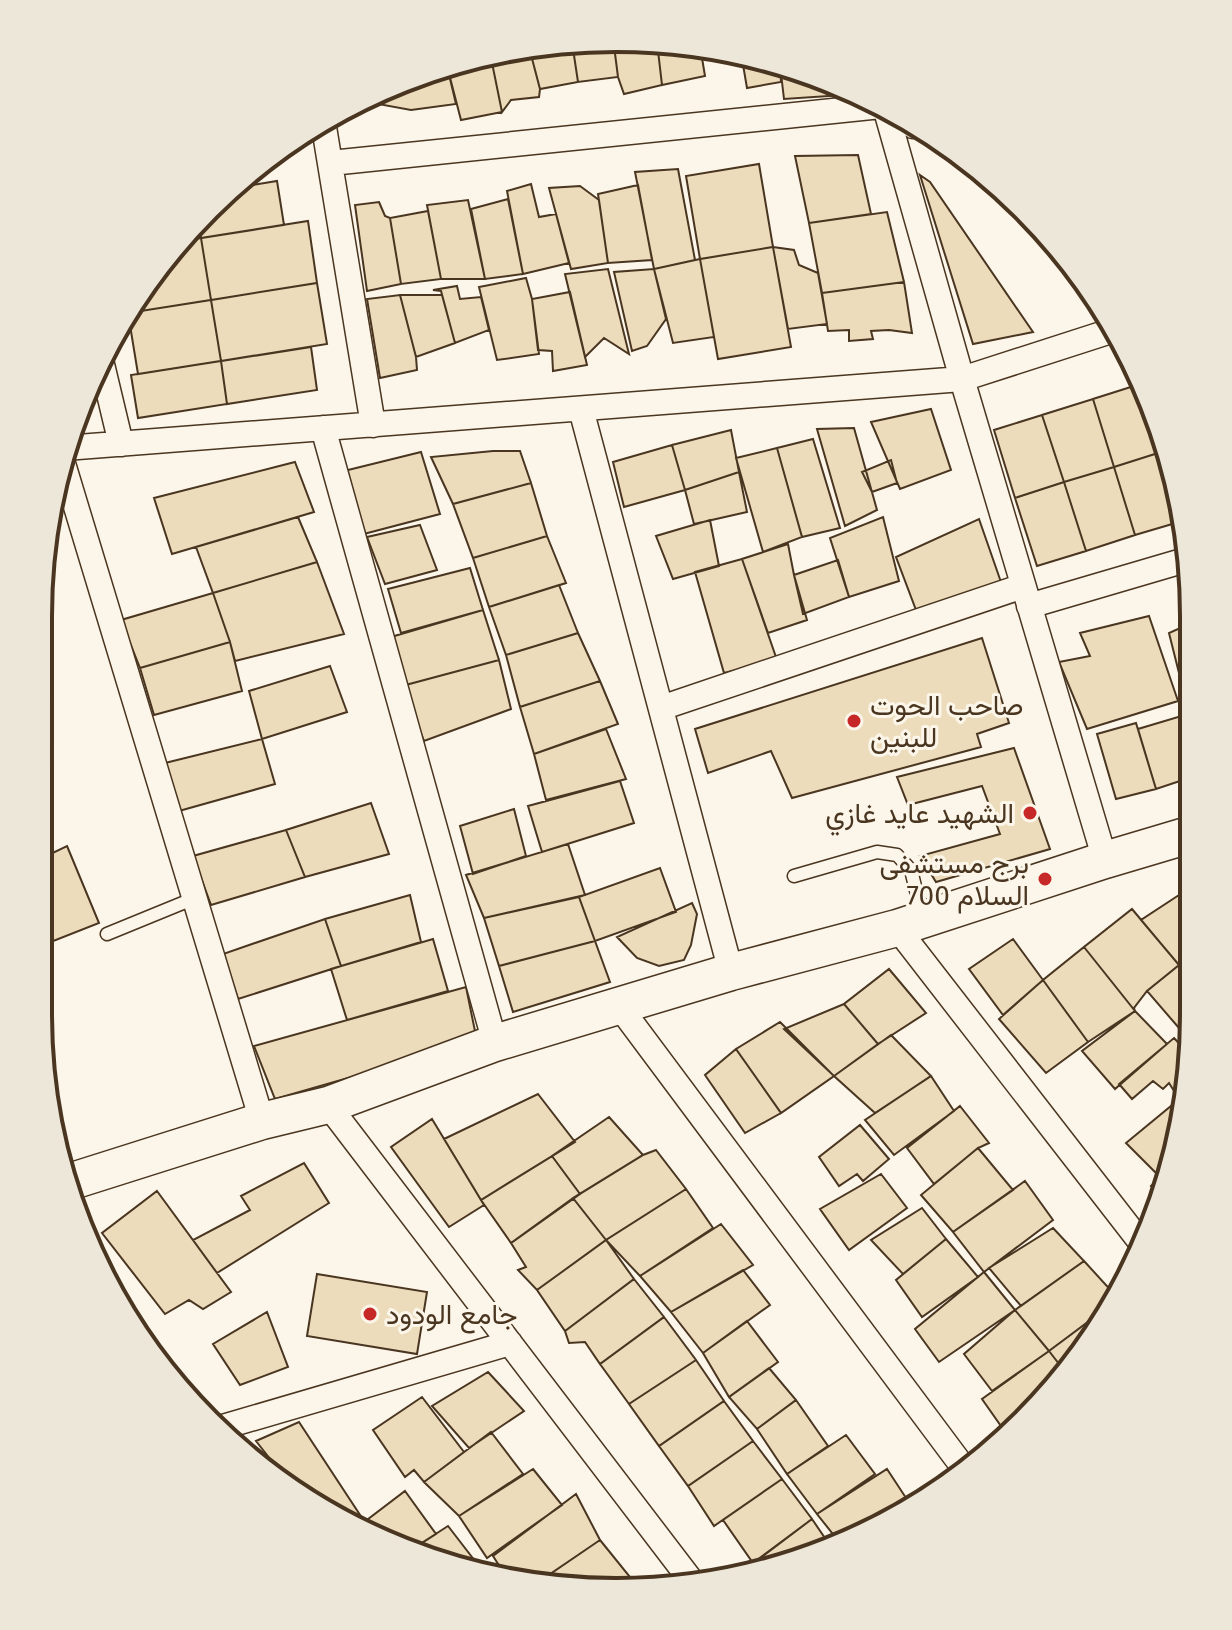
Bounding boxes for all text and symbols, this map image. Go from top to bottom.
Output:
place label: صاحب الحوت للبنين [870,689,1024,754]
marker: صاحب الحوت للبنين [845,712,863,730]
place label: الشهيد عايد غازي [825,797,1014,836]
marker: الشهيد عايد غازي [1021,804,1039,822]
place label: برج مستشفى السلام 700 [879,847,1029,914]
marker: برج مستشفى السلام 700 [1036,870,1054,888]
place label: جامع الودود [386,1298,518,1334]
marker: جامع الودود [361,1305,379,1323]

